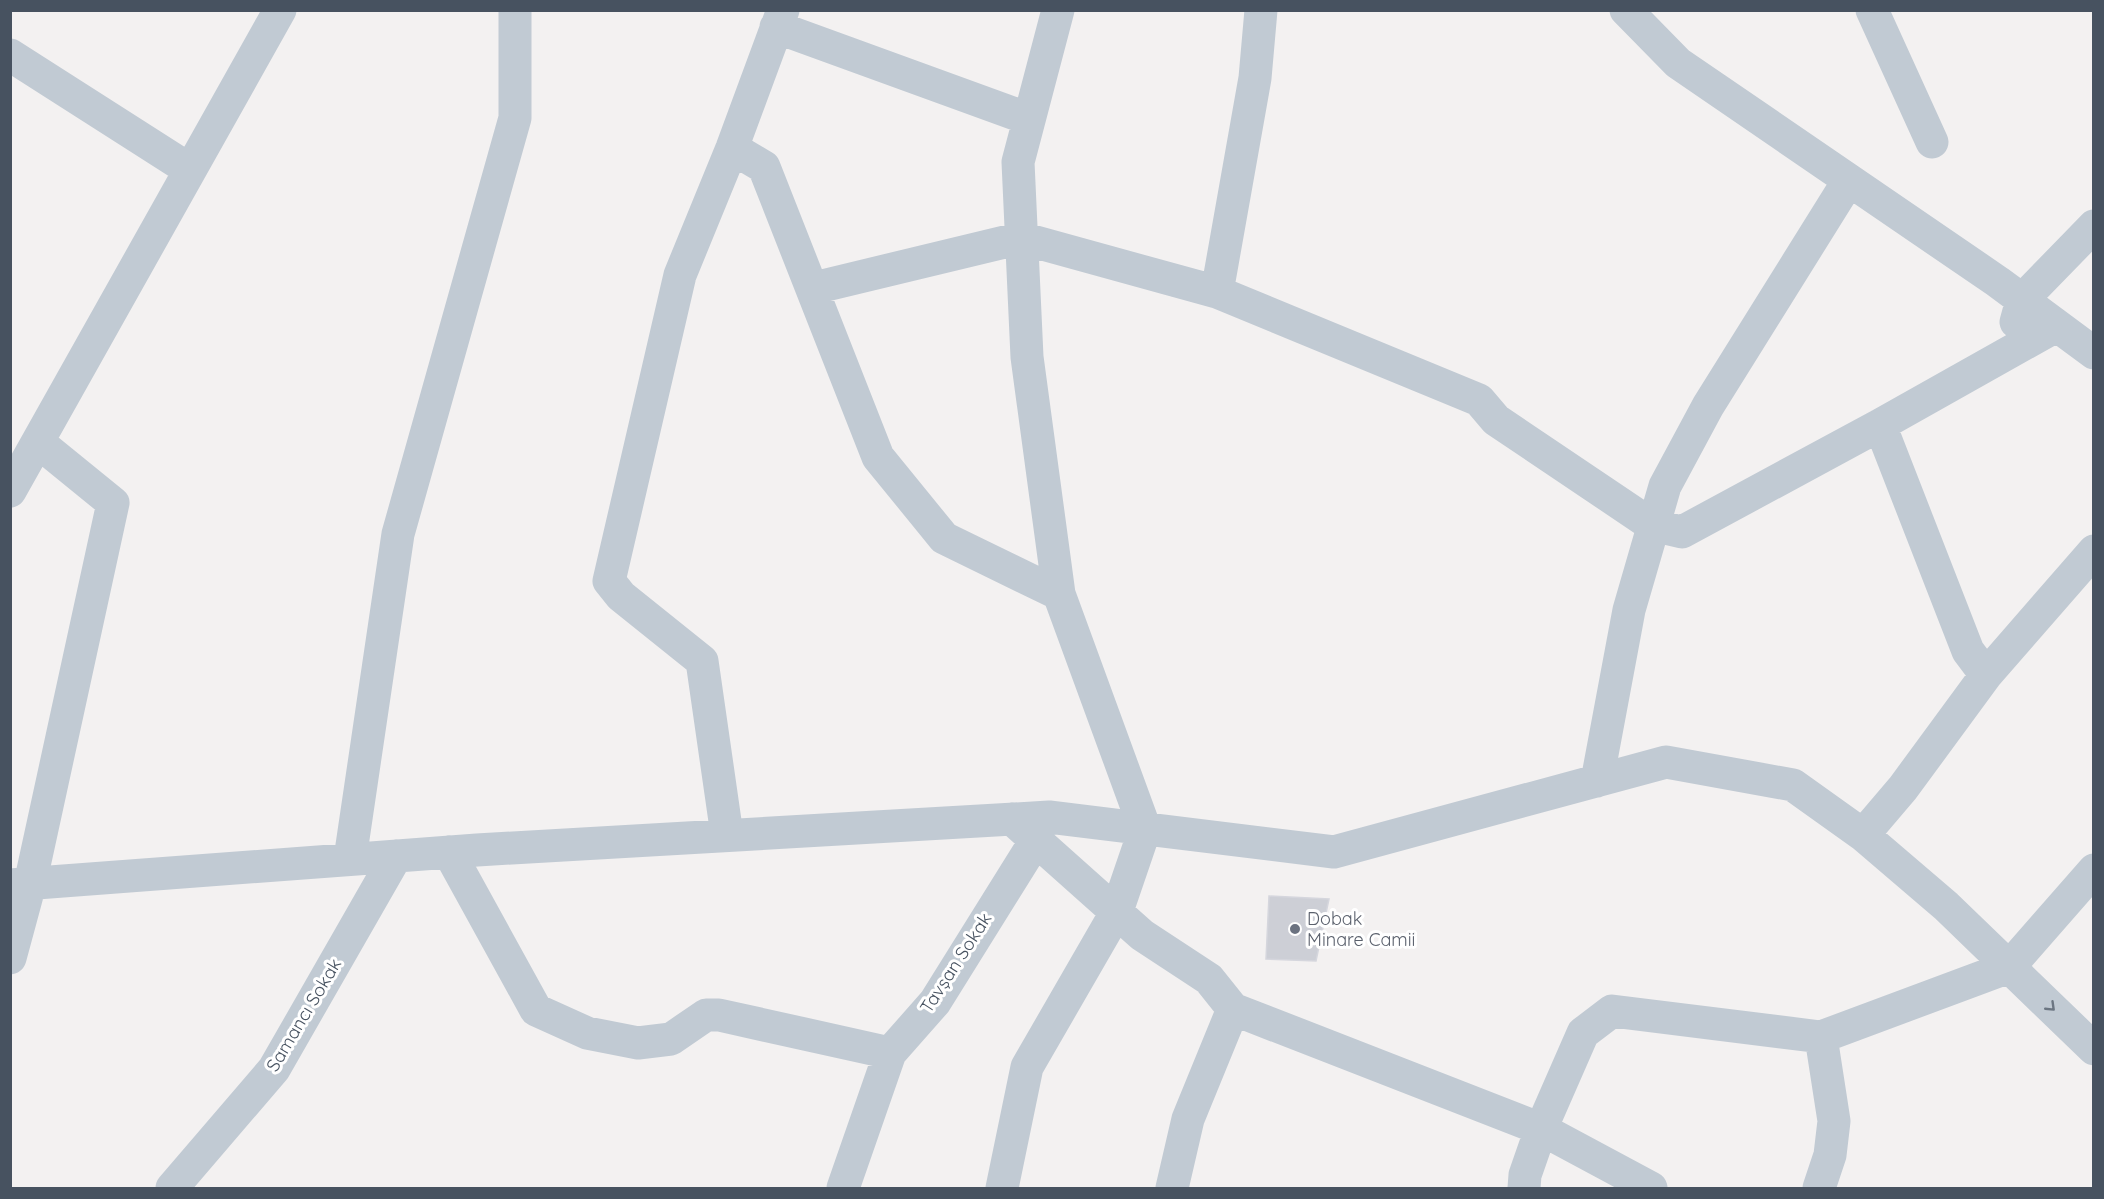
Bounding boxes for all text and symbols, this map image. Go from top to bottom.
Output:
place label: Dobak Minare Camii [1307,907,1415,951]
street label: Tavşan Sokak [915,908,997,1017]
marker: Dobak Minare Camii [1288,922,1302,936]
street label: Samancı Sokak [261,954,346,1075]
one-way arrow [2043,1000,2054,1011]

